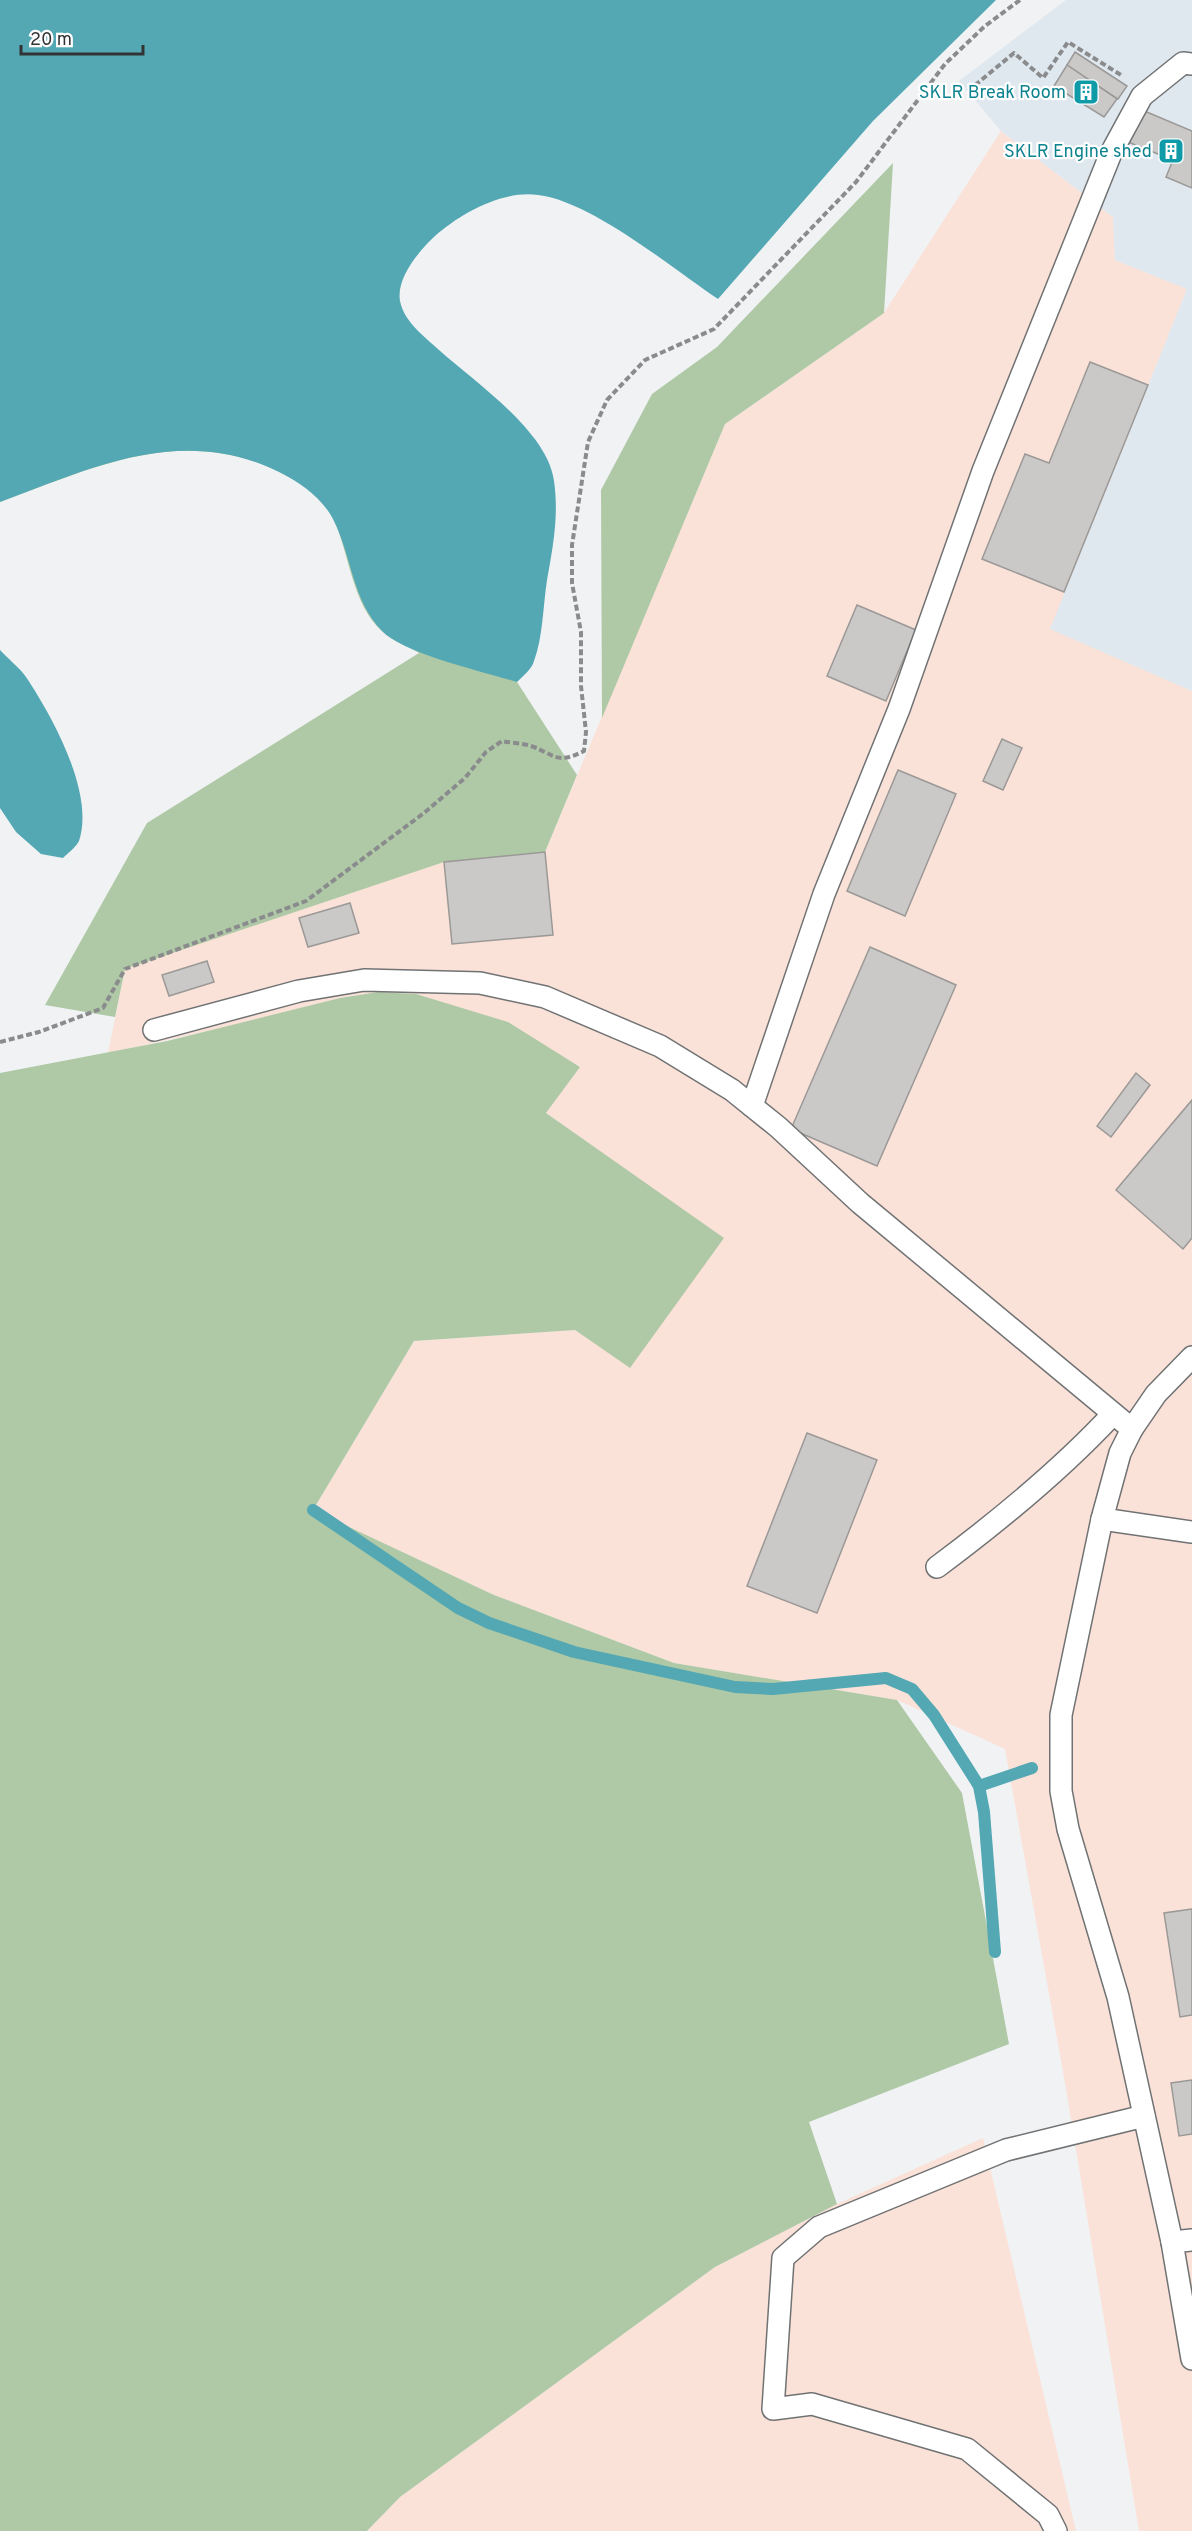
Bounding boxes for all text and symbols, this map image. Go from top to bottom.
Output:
scale bar [21,18,142,56]
text: 20 m [30,29,72,52]
building icon: SKLR Break Room [1071,77,1101,107]
place label: SKLR Break Room [919,82,1066,105]
building icon: SKLR Engine shed [1156,136,1186,166]
place label: SKLR Engine shed [1004,141,1152,164]

